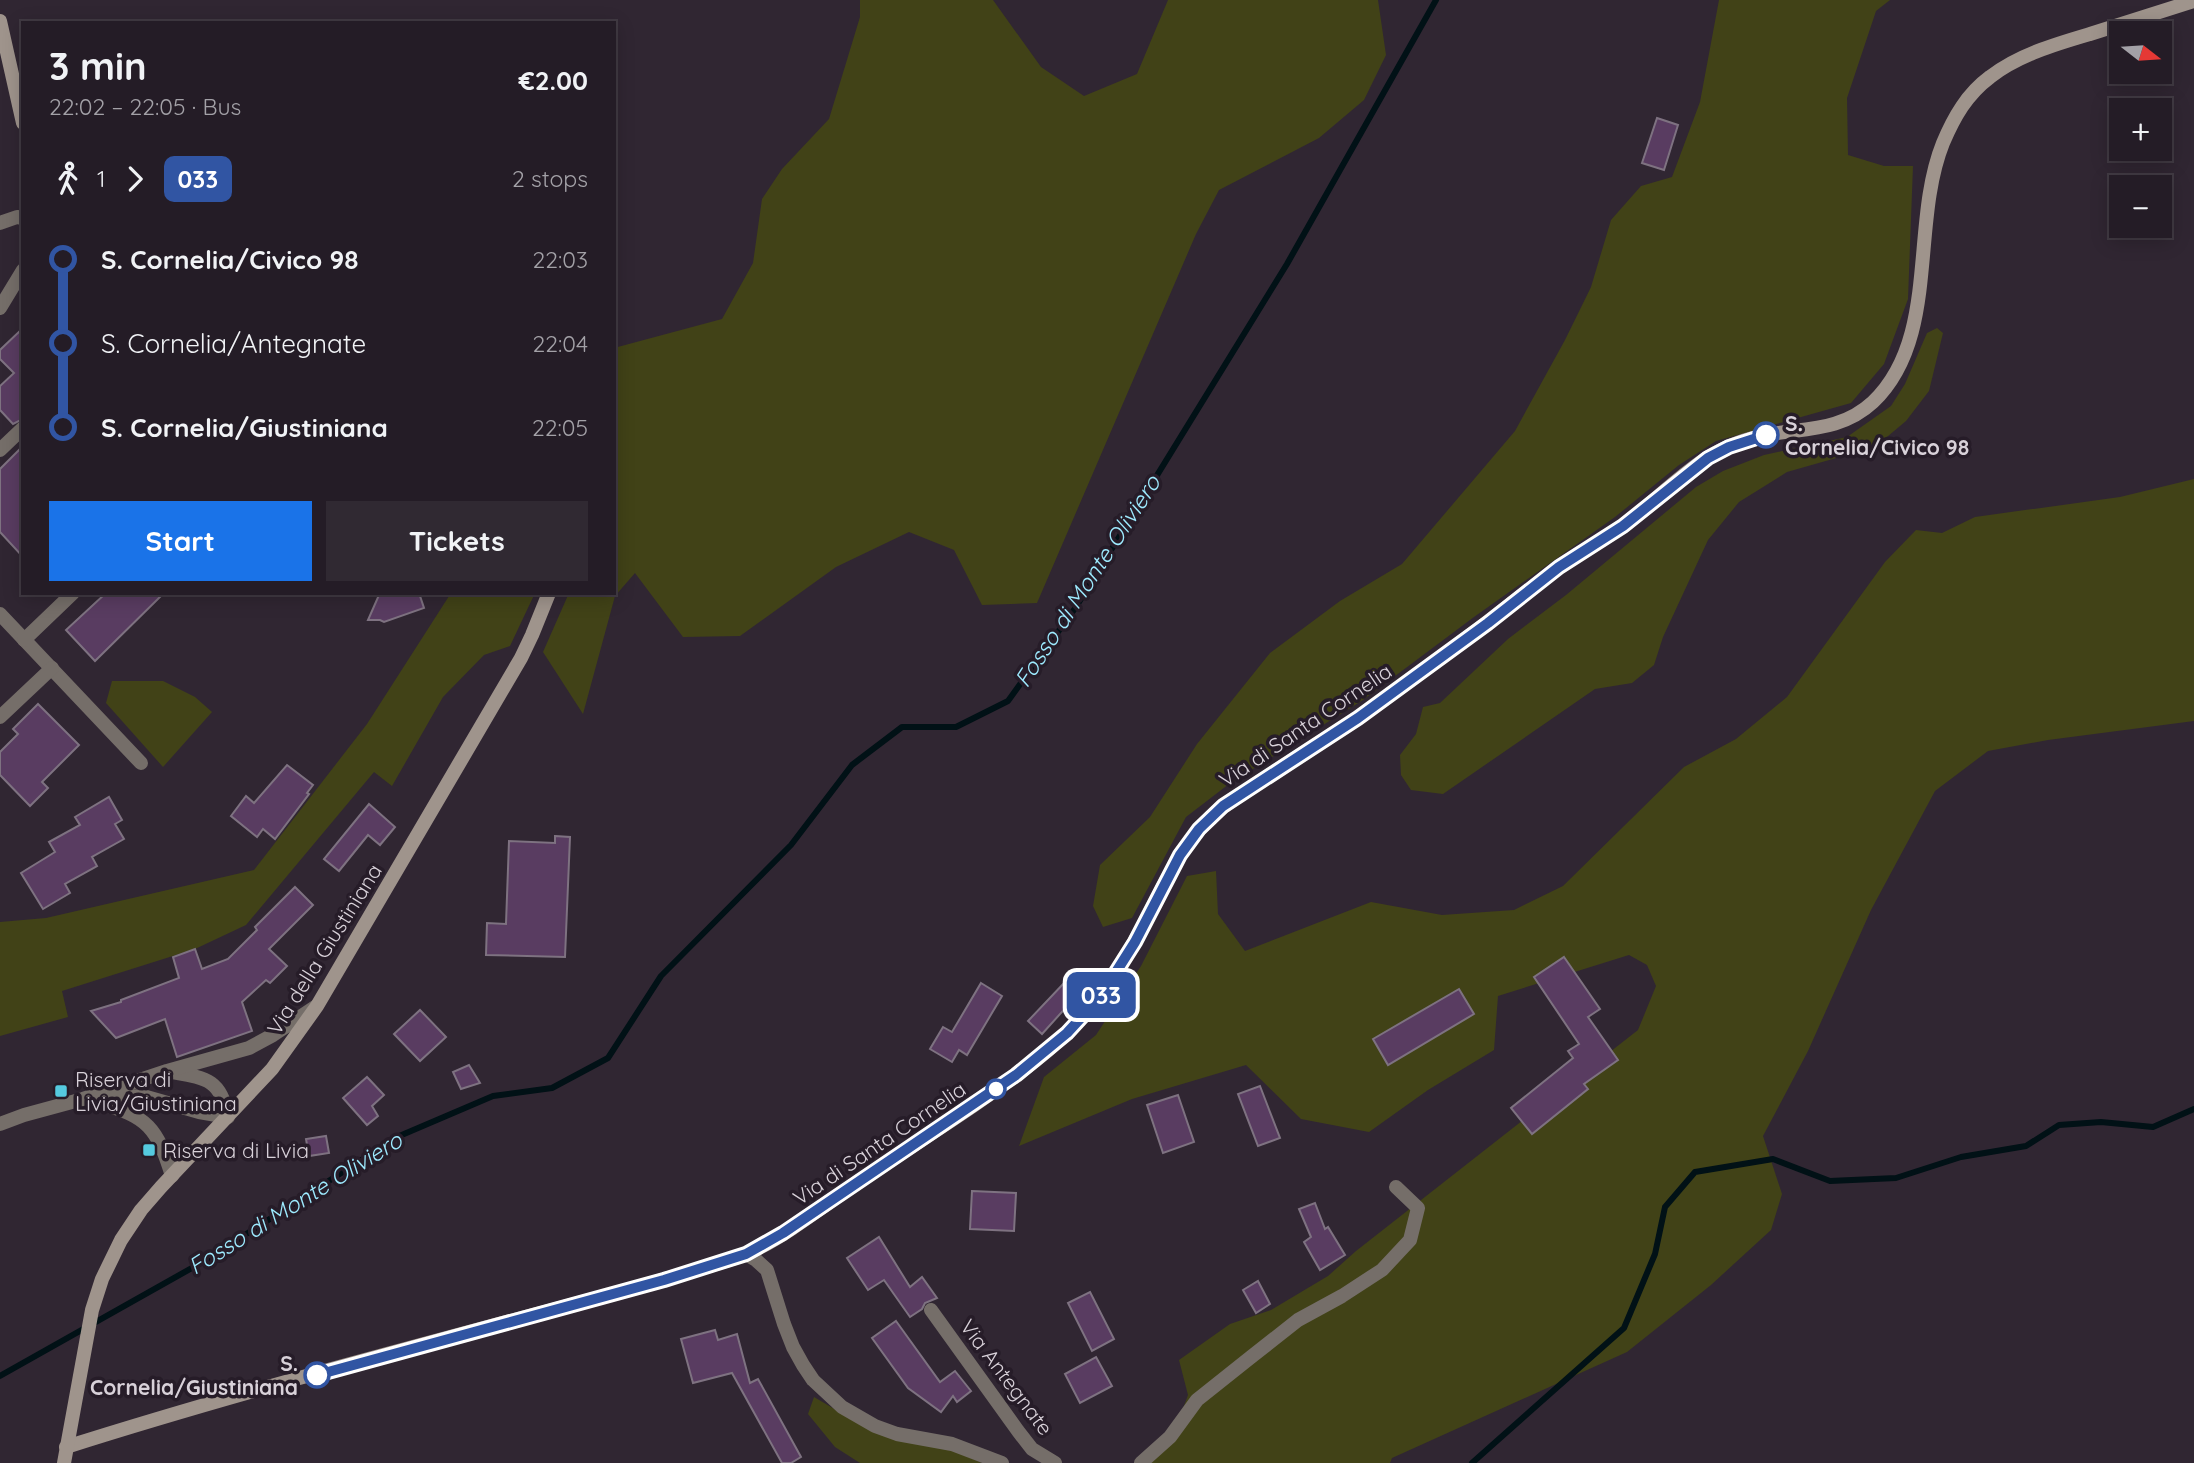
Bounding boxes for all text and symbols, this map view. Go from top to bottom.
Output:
north arrow [2109,21,2172,84]
map controls [2109,21,2172,238]
text: 3 min [49,42,147,90]
text: €2.00 [519,64,588,97]
text: 22:02 – 22:05 · Bus [49,92,241,121]
button: + [2109,98,2172,161]
icon: walk [49,160,87,198]
icon: forward [116,160,154,198]
text: 1 [97,164,106,193]
text: 033 [178,164,218,194]
text: 2 stops [512,164,588,193]
button: − [2109,175,2172,238]
text: S. Cornelia/Civico 98 [101,243,358,276]
text: 22:03 [532,245,588,274]
text: S. Cornelia/Antegnate [101,327,366,360]
text: 22:04 [532,329,588,358]
place label: S. Cornelia/Civico 98 [1785,410,1969,460]
text: S. Cornelia/Giustiniana [101,411,388,444]
text: 22:05 [532,413,588,442]
marker: S. Cornelia/Civico 98 [1753,422,1779,448]
water label: Fosso di Monte Oliviero [1008,469,1167,692]
button: Start [49,501,312,581]
button: Tickets [326,501,588,581]
street label: Via di Santa Cornelia [1214,658,1396,792]
street label: Via della Giustiniana [261,859,387,1039]
line badge: 033 [1061,972,1141,1018]
text: 033 [1081,980,1121,1010]
place label: Riserva di Livia/Giustiniana [75,1066,237,1116]
street label: Via di Santa Cornelia [788,1076,970,1210]
unlabelled marker [986,1079,1006,1099]
marker: Riserva di Livia/Giustiniana [53,1083,69,1099]
water label: Fosso di Monte Oliviero [183,1125,408,1281]
place label: Riserva di Livia [163,1137,309,1163]
marker: Riserva di Livia [141,1142,157,1158]
street label: Via Antegnate [955,1314,1059,1440]
place label: S. Cornelia/Giustiniana [90,1350,298,1400]
marker: S. Cornelia/Giustiniana [304,1362,330,1388]

